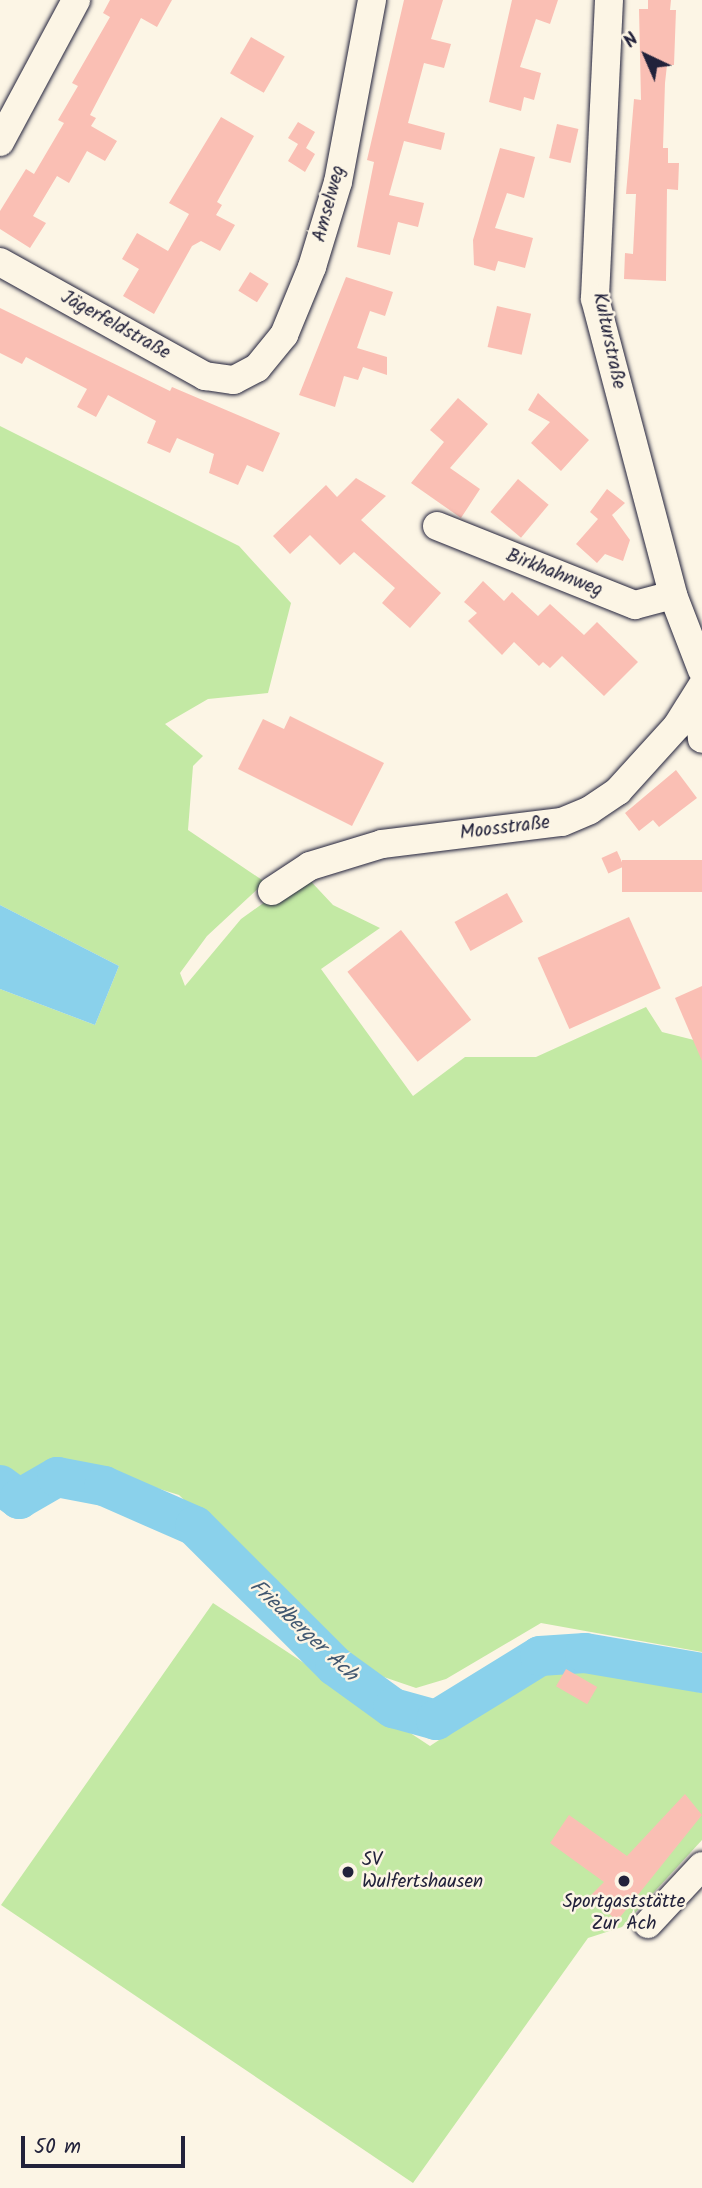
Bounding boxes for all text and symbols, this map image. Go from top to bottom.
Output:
north arrow [611,21,681,91]
text: N [617,26,646,56]
street label: Amselweg [309,163,351,245]
street label: Jägerfeldstraße [56,286,174,366]
street label: Kulturstraße [587,291,629,391]
street label: Birkhahnweg [502,545,606,603]
street label: Moosstraße [459,812,551,846]
water label: Friedberger Ach [244,1575,362,1687]
place label: SV Wulfertshausen [362,1850,483,1894]
marker: SV Wulfertshausen [340,1864,356,1880]
marker: Sportgaststätte Zur Ach [616,1873,632,1889]
place label: Sportgaststätte Zur Ach [563,1892,685,1936]
scale bar [24,2122,189,2166]
text: 50 m [34,2131,81,2164]

